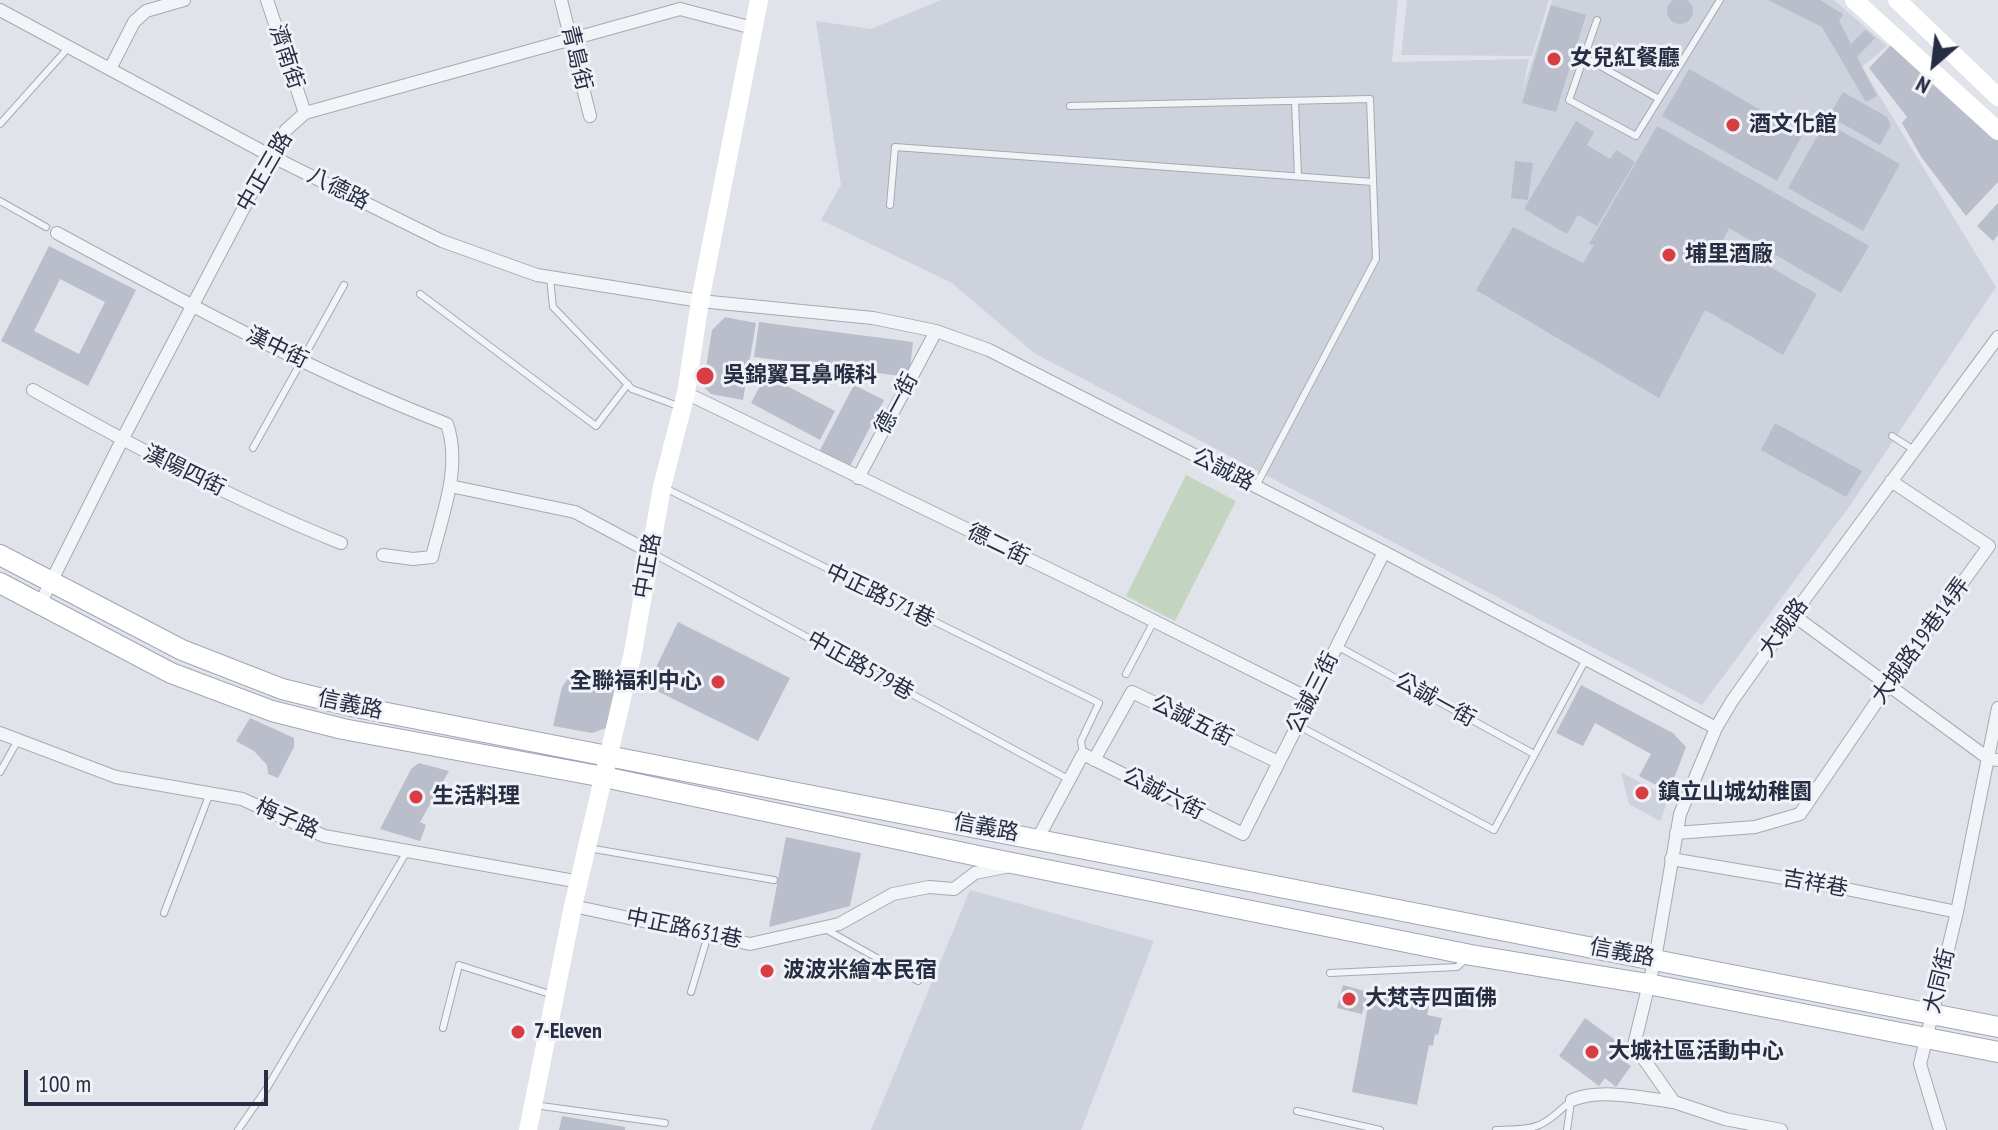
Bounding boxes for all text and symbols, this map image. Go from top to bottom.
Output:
street label: 濟南街 [263,22,309,92]
street label: 青島街 [555,23,597,93]
north arrow [1894,24,1974,104]
place label: 女兒紅餐廳 [1570,46,1680,72]
marker: 女兒紅餐廳 [1545,50,1563,68]
text: N [1911,70,1935,100]
place label: 酒文化館 [1749,112,1837,138]
marker: 酒文化館 [1724,116,1742,134]
street label: 中正三路 [232,127,298,217]
street label: 八德路 [303,162,373,216]
place label: 埔里酒廠 [1685,242,1773,268]
marker: 埔里酒廠 [1660,246,1678,264]
street label: 漢中街 [242,322,312,374]
place label: 吳錦翼耳鼻喉科 [723,363,877,389]
marker: 吳錦翼耳鼻喉科 [694,365,716,387]
street label: 德一街 [870,369,924,439]
street label: 漢陽四街 [139,440,229,502]
street label: 公誠路 [1188,443,1258,497]
street label: 德二街 [963,519,1033,571]
street label: 中正路 [629,531,667,601]
street label: 中正路571巷 [821,558,939,634]
street label: 大城路19巷14弄 [1866,573,1976,709]
street label: 大城路 [1754,594,1814,662]
street label: 中正路579巷 [802,626,918,706]
street label: 公誠三街 [1281,648,1345,738]
street label: 公誠一街 [1390,667,1480,733]
place label: 全聯福利中心 [570,669,702,695]
marker: 全聯福利中心 [709,673,727,691]
street label: 信義路 [315,685,385,725]
street label: 公誠五街 [1147,690,1237,752]
street label: 公誠六街 [1118,762,1208,826]
place label: 鎮立山城幼稚園 [1658,780,1812,806]
place label: 生活料理 [432,784,520,810]
marker: 鎮立山城幼稚園 [1633,784,1651,802]
marker: 生活料理 [407,788,425,806]
street label: 梅子路 [251,794,323,844]
street label: 信義路 [951,809,1021,847]
street label: 吉祥巷 [1780,865,1850,903]
street label: 中正路631巷 [624,904,744,954]
street label: 信義路 [1587,934,1657,972]
street label: 大同街 [1919,946,1961,1016]
place label: 波波米繪本民宿 [783,958,937,984]
marker: 波波米繪本民宿 [758,962,776,980]
place label: 大梵寺四面佛 [1365,986,1497,1012]
marker: 大梵寺四面佛 [1340,990,1358,1008]
place label: 7-Eleven [534,1019,602,1045]
marker: 7-Eleven [509,1023,527,1041]
place label: 大城社區活動中心 [1608,1039,1784,1065]
marker: 大城社區活動中心 [1583,1043,1601,1061]
scale bar [28,1054,272,1104]
text: 100 m [38,1068,91,1099]

